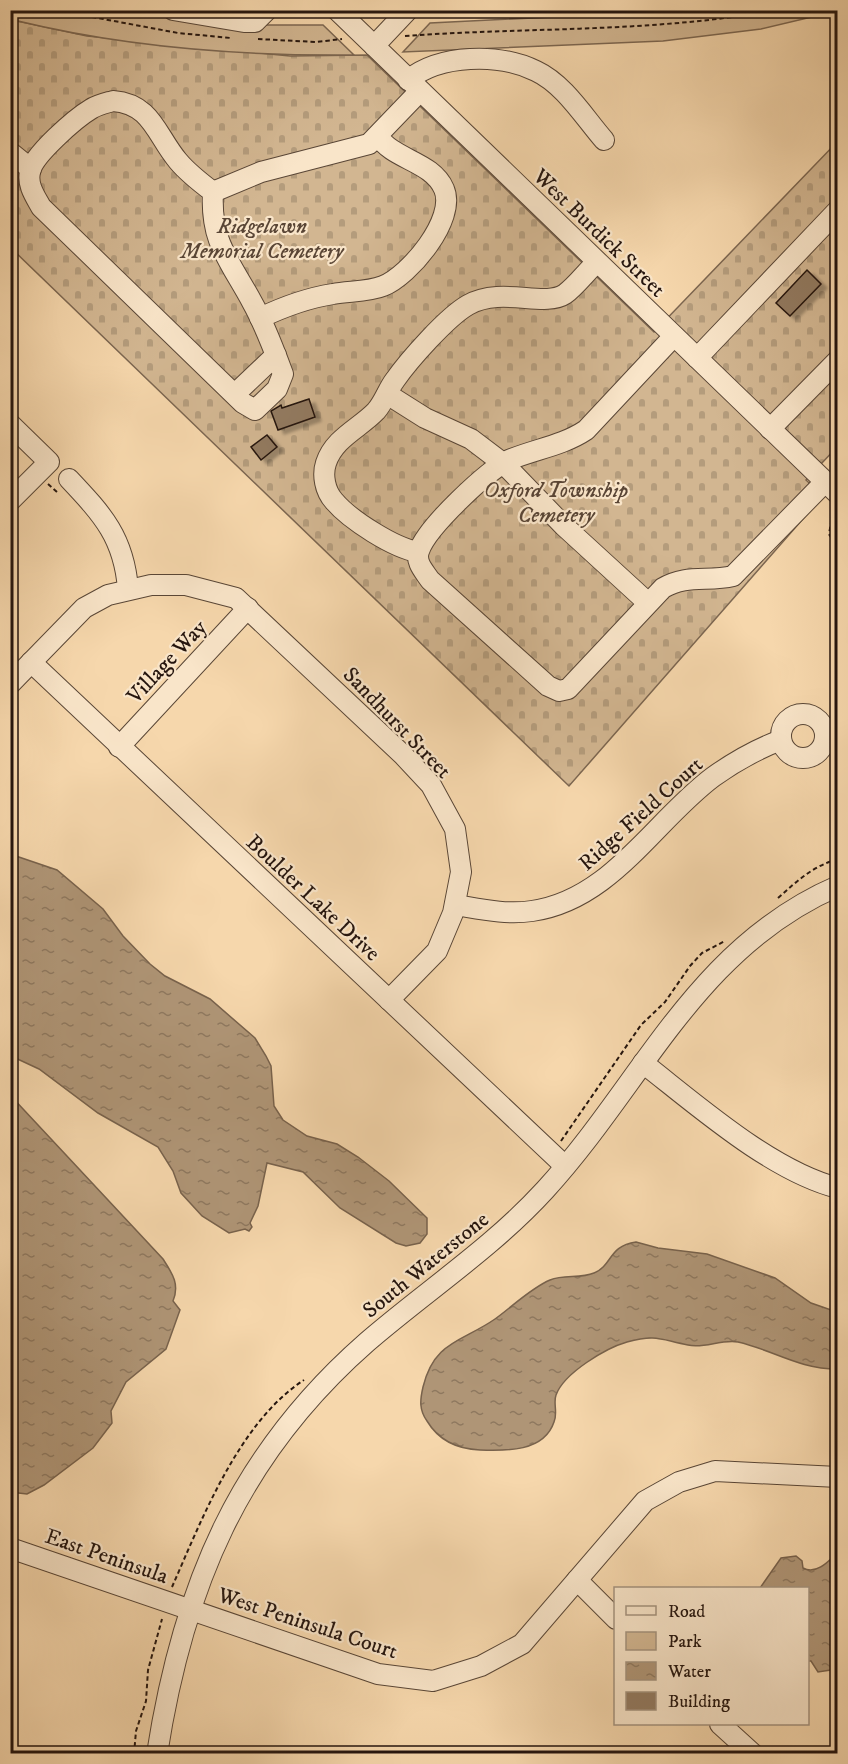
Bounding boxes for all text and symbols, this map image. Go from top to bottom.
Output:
street label: West Burdick Street [526,162,671,303]
park label: Ridgelawn Memorial Cemetery [179,213,345,265]
park label: Oxford Township Cemetery [484,477,629,529]
street label: Village Way [121,614,213,710]
street label: Sandhurst Street [337,662,457,784]
street label: Ridge Field Court [573,751,709,877]
street label: Boulder Lake Drive [240,829,386,967]
street label: South Waterstone [357,1206,494,1324]
street label: East Peninsula [42,1523,172,1590]
street label: West Peninsula Court [213,1581,401,1665]
legend [614,1587,809,1725]
text: Road [668,1601,705,1623]
text: Park [668,1631,702,1653]
text: Water [667,1661,711,1683]
text: Building [668,1691,730,1713]

